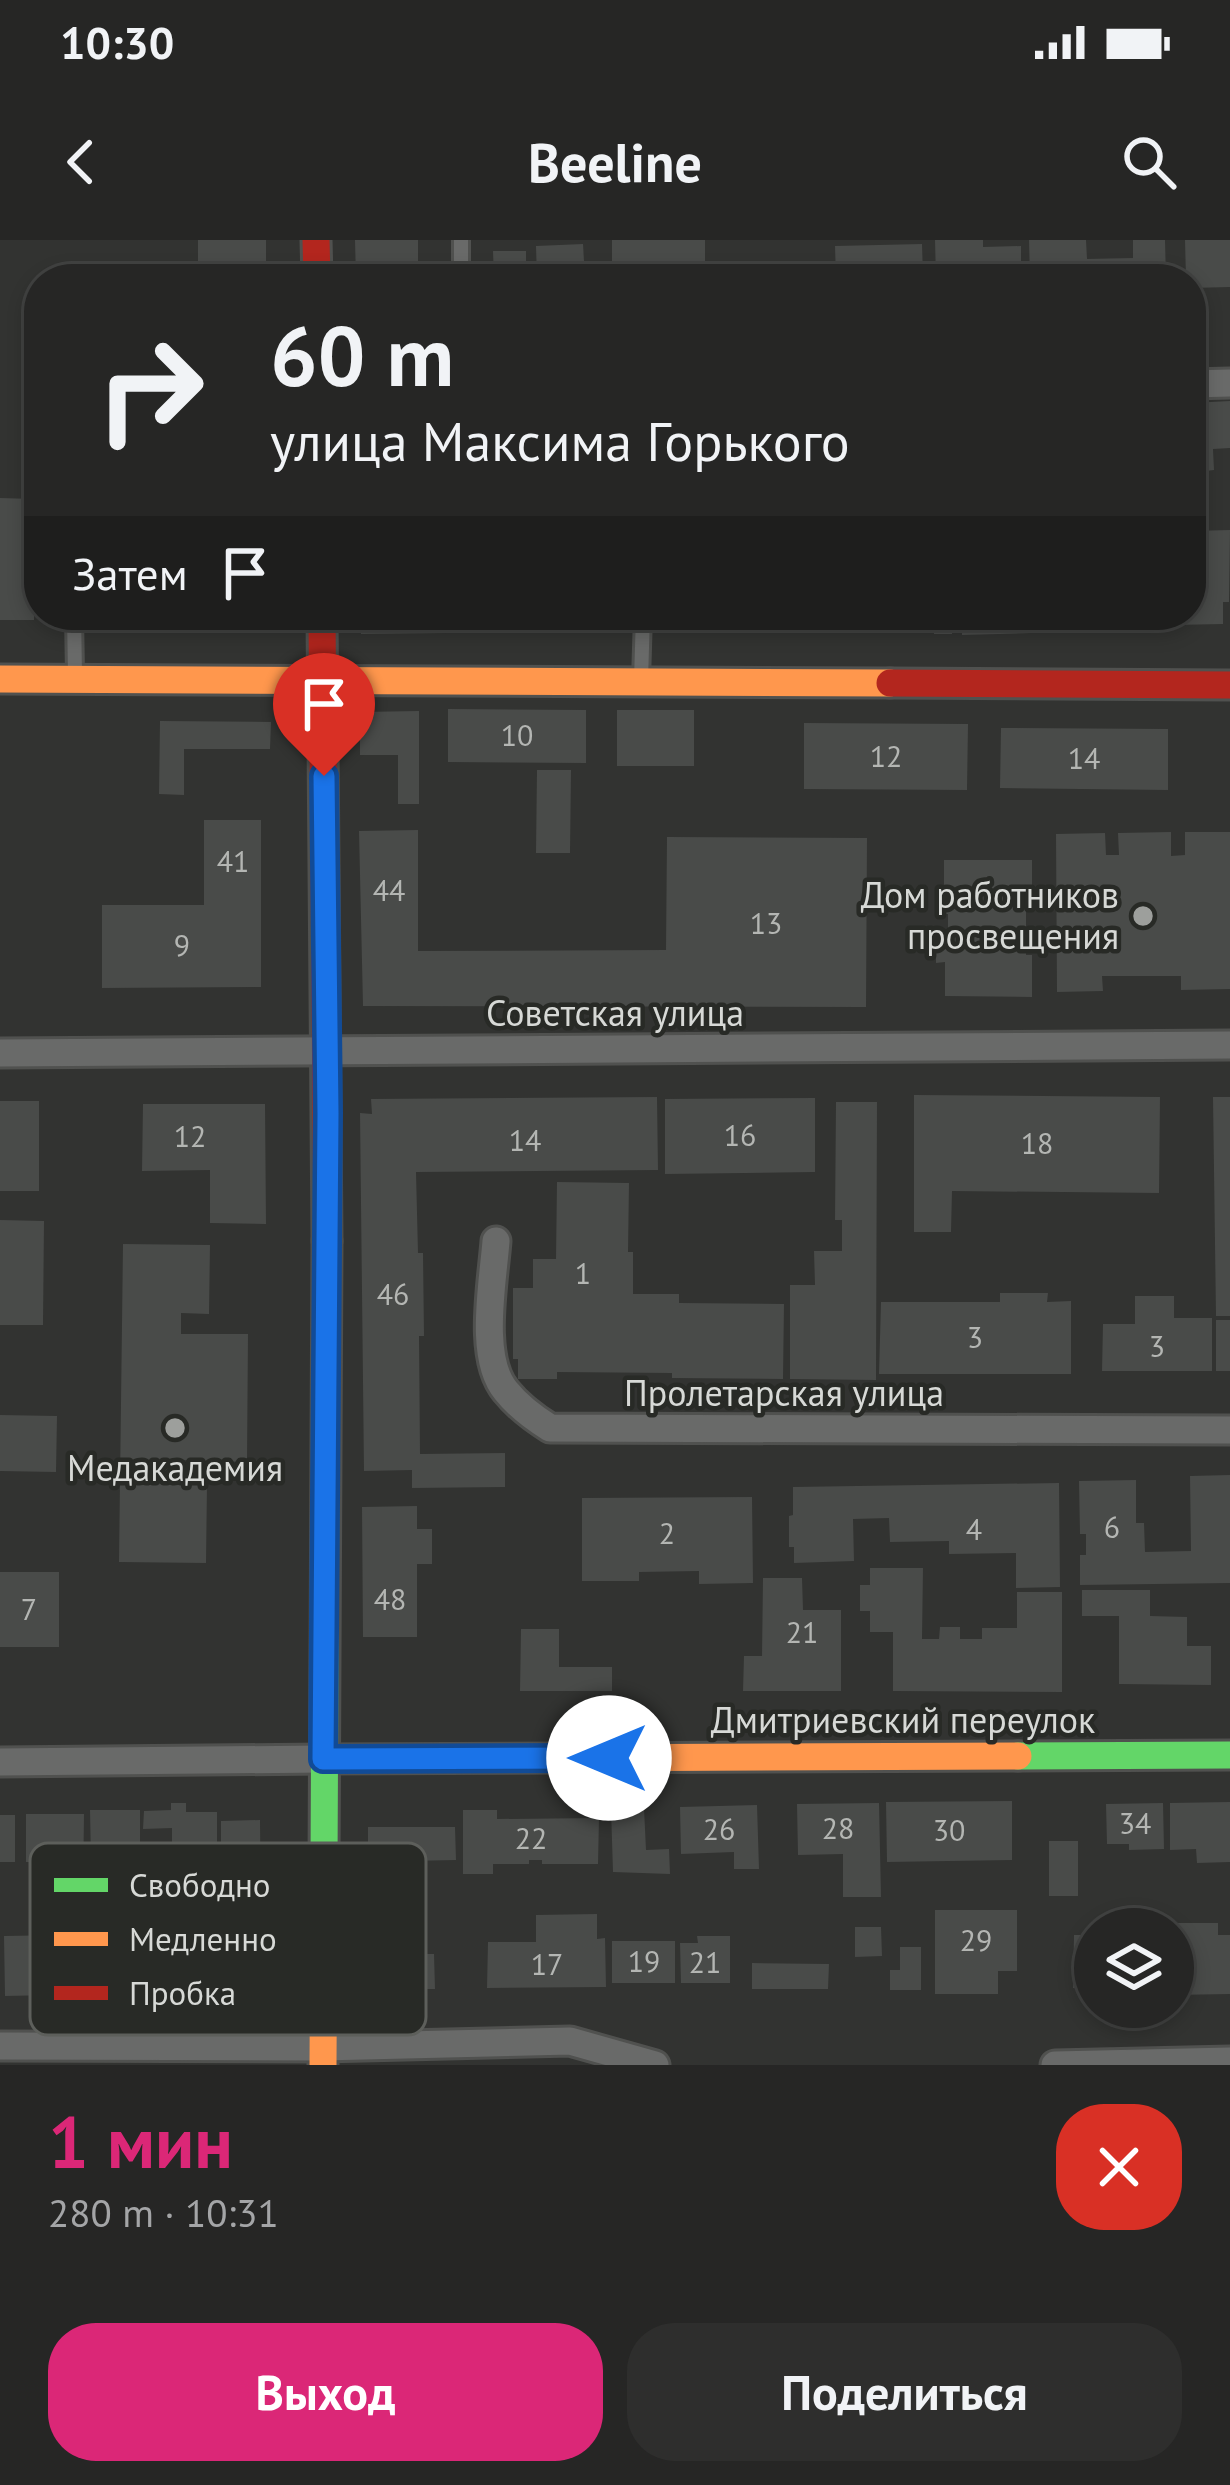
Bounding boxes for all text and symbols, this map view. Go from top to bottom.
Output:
text: 10:30 [60,13,174,71]
text: Beeline [528,127,702,197]
icon: back [48,129,114,195]
icon: search [1116,129,1182,195]
text: 60 m [270,300,454,409]
icon: right [72,312,228,468]
text: улица Максима Горького [270,406,850,476]
icon: arrive [212,540,278,606]
text: Затем [72,544,188,602]
pin [273,653,375,776]
icon: arrive [291,671,357,737]
house number: 10 [501,715,533,754]
house number: 12 [870,736,902,775]
house number: 14 [1068,738,1100,777]
house number: 41 [217,841,249,880]
house number: 44 [373,870,405,909]
place label: Дом работников просвещения [861,871,1119,959]
house number: 13 [750,903,782,942]
marker: Дом работников просвещения [1130,903,1156,929]
house number: 9 [174,925,190,964]
street label: Советская улица [486,989,744,1036]
house number: 16 [724,1115,756,1154]
house number: 12 [174,1116,206,1155]
house number: 14 [509,1120,541,1159]
house number: 18 [1021,1123,1053,1162]
house number: 1 [575,1253,591,1292]
house number: 46 [377,1274,409,1313]
house number: 3 [967,1317,983,1356]
house number: 3 [1149,1326,1165,1365]
street label: Пролетарская улица [624,1369,944,1416]
marker: Медакадемия [162,1415,188,1441]
place label: Медакадемия [67,1444,283,1491]
house number: 6 [1104,1507,1120,1546]
house number: 4 [966,1509,982,1548]
house number: 2 [659,1513,675,1552]
house number: 48 [374,1579,406,1618]
house number: 7 [21,1589,37,1628]
house number: 21 [786,1612,818,1651]
position arrow [546,1695,672,1821]
street label: Дмитриевский переулок [711,1696,1095,1743]
house number: 34 [1119,1803,1151,1842]
house number: 28 [822,1808,854,1847]
house number: 26 [703,1809,735,1848]
house number: 30 [933,1810,965,1849]
house number: 22 [515,1818,547,1857]
legend [30,1843,426,2035]
text: Свободно [129,1863,271,1906]
map controls [1074,1908,1194,2028]
button: layers [1074,1908,1194,2028]
text: Медленно [129,1917,277,1960]
house number: 29 [960,1920,992,1959]
house number: 19 [628,1941,660,1980]
house number: 21 [689,1942,721,1981]
house number: 17 [531,1944,563,1983]
text: Пробка [129,1971,236,2014]
text: 1 мин [48,2095,233,2188]
button: close [1056,2104,1182,2230]
text: 280 m · 10:31 [48,2187,279,2238]
button: Выход [48,2323,603,2461]
button: Поделиться [627,2323,1182,2461]

